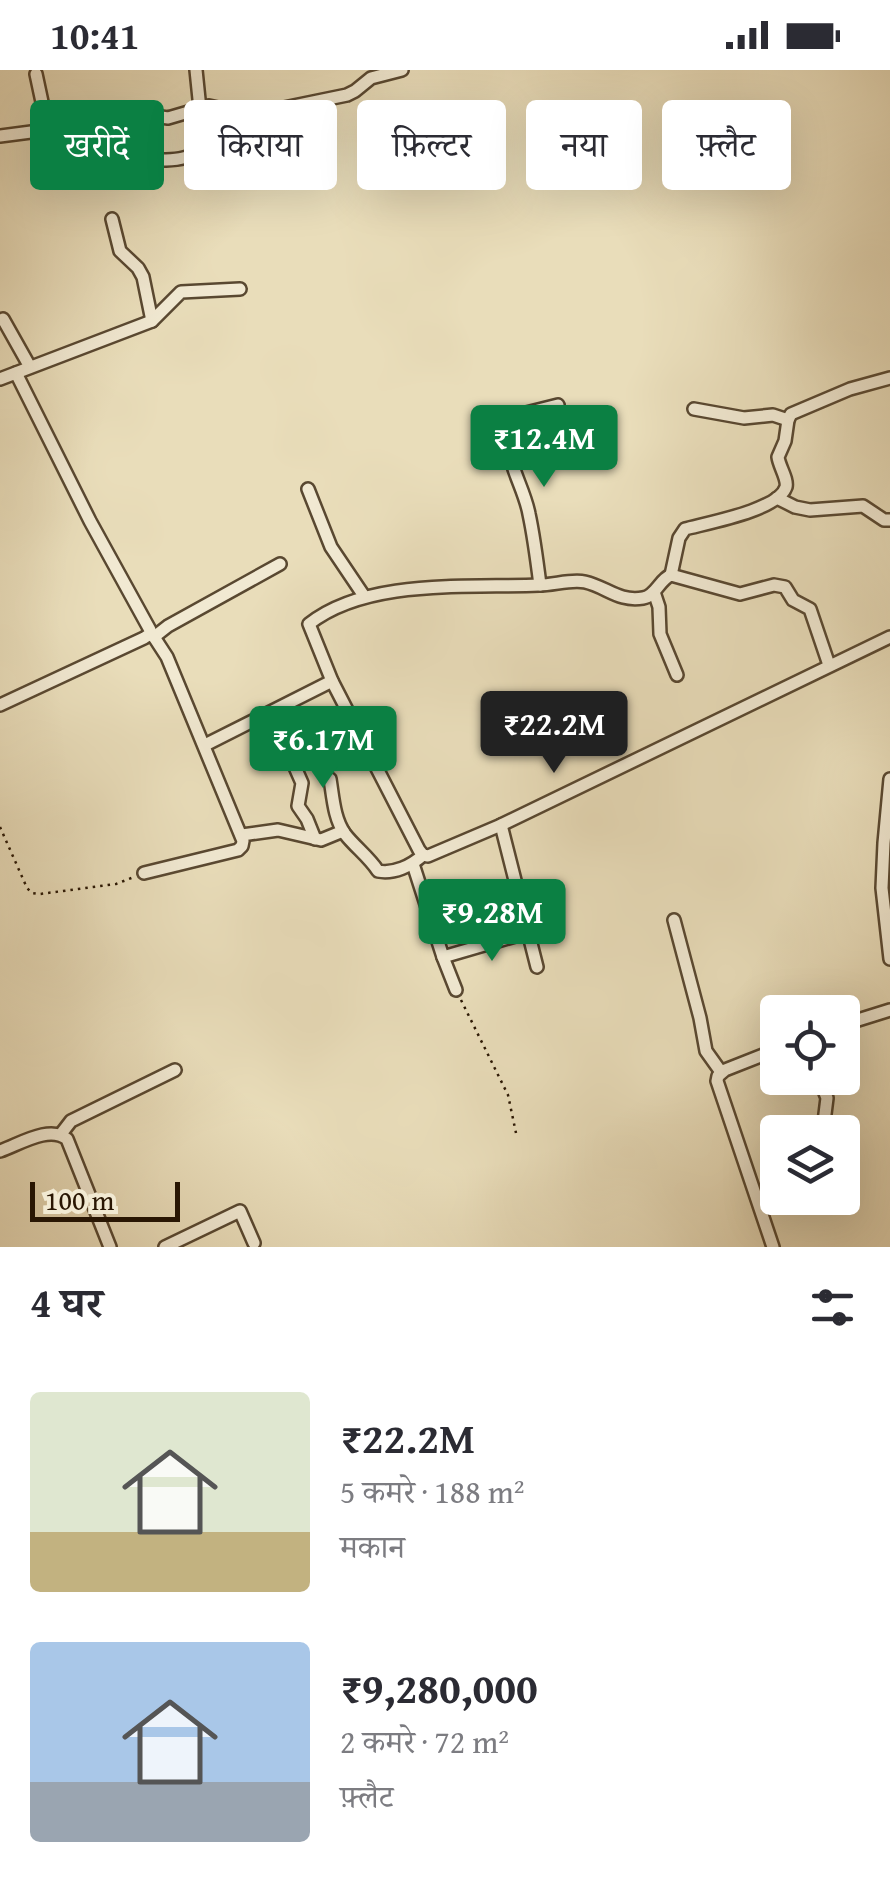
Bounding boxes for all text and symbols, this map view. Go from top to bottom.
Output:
text: 10:41 [50,7,140,63]
chip: खरीदें [30,100,164,190]
chip: किराया [184,100,337,190]
chip: फ़िल्टर [357,100,506,190]
chip: नया [526,100,642,190]
chip: फ़्लैट [662,100,791,190]
pin: ₹12.4M [463,405,625,490]
text: ₹12.4M [493,414,595,461]
pin: ₹22.2M [473,691,635,776]
text: ₹22.2M [503,700,605,747]
pin: ₹6.17M [242,706,404,791]
text: ₹6.17M [272,715,374,762]
pin: ₹9.28M [411,879,573,964]
text: ₹9.28M [441,888,543,935]
map controls [760,995,860,1215]
button: locate [760,995,860,1095]
button: layers [760,1115,860,1215]
scale bar [30,1177,180,1222]
text: 100 m [45,1179,114,1220]
text: 4 घर [30,1271,103,1332]
icon: filters [805,1280,860,1335]
text: ₹22.2M [340,1407,475,1468]
icon: home [110,1432,230,1552]
text: 5 कमरे · 188 m² [340,1468,525,1515]
text: मकान [340,1523,405,1570]
text: ₹9,280,000 [340,1657,538,1718]
icon: home [110,1682,230,1802]
text: 2 कमरे · 72 m² [340,1718,509,1765]
text: फ़्लैट [340,1773,393,1820]

